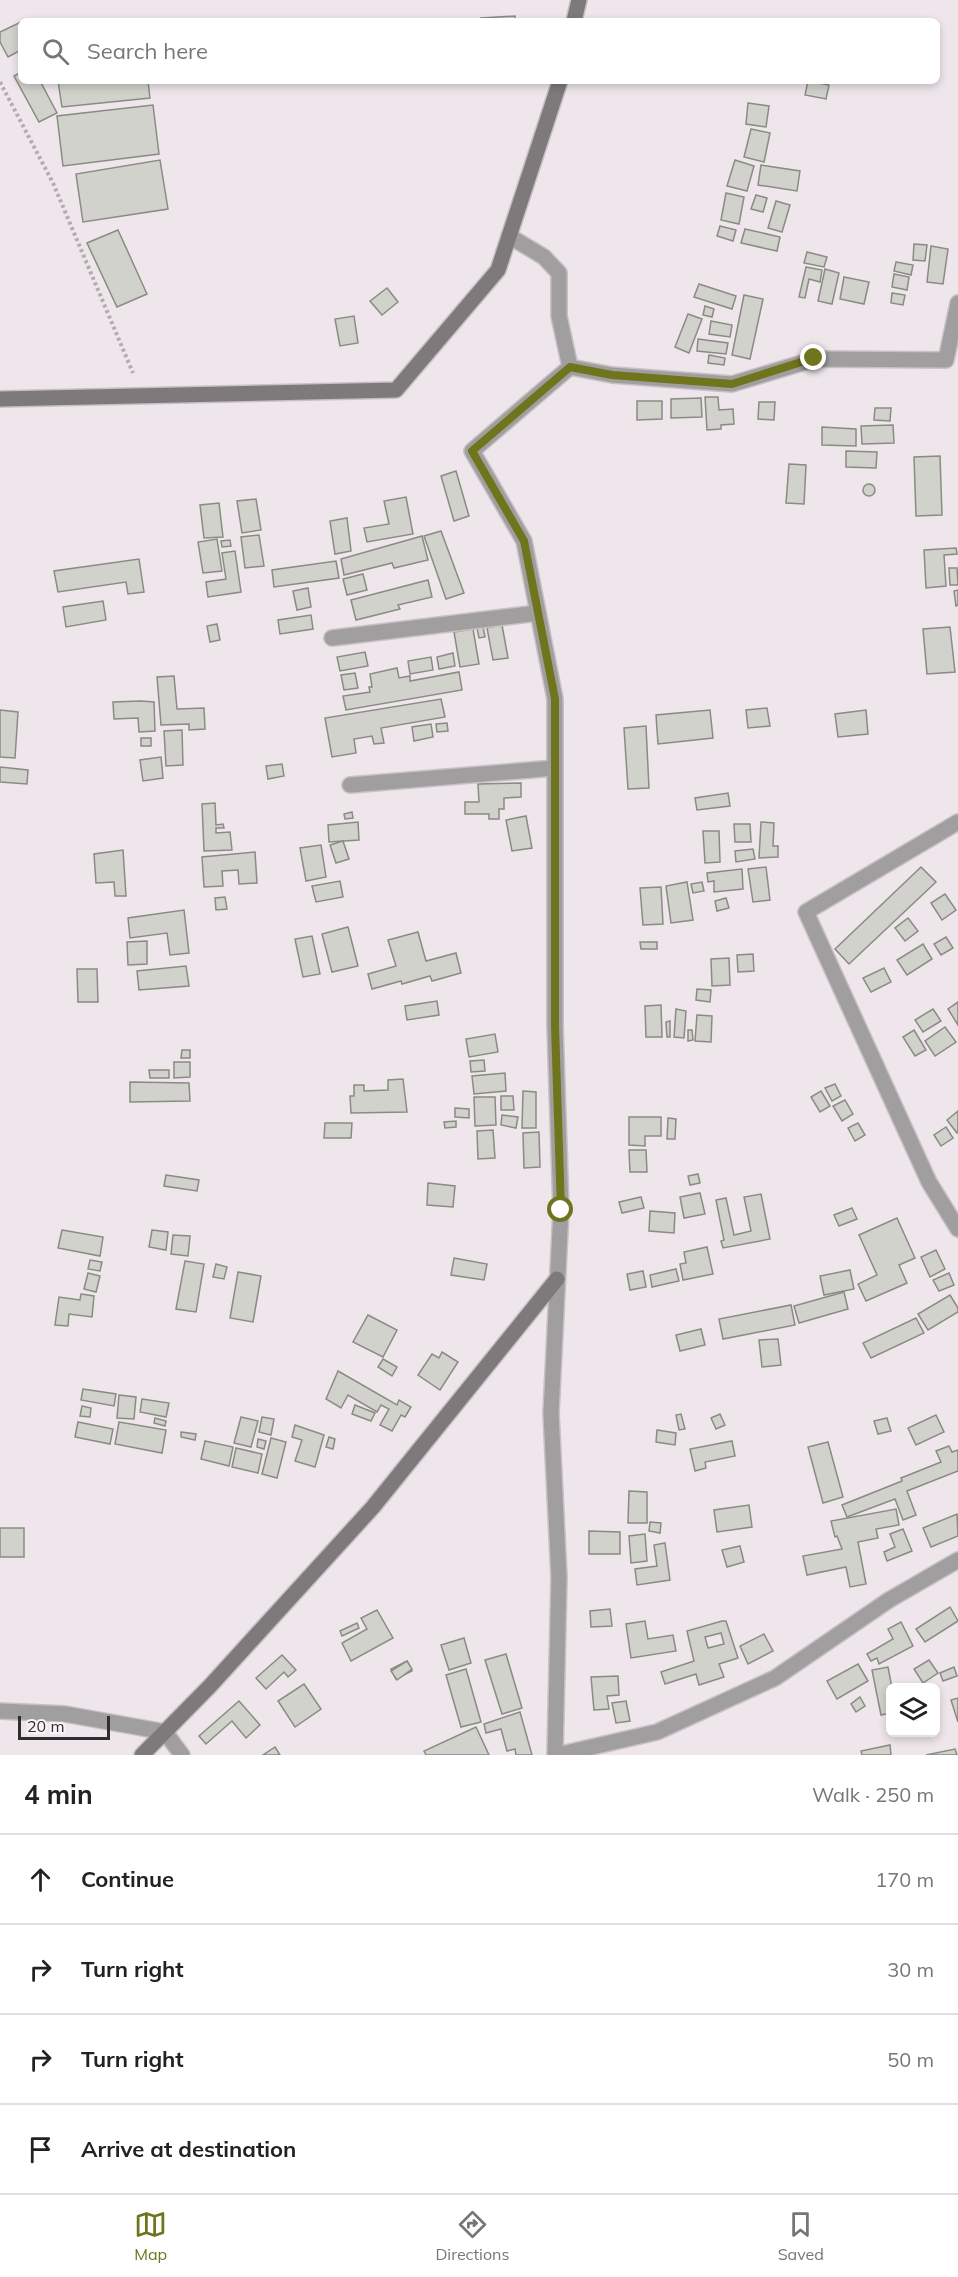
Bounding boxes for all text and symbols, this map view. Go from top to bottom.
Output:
search box [18,18,940,84]
icon: search [39,35,72,68]
text: Search here [87,37,208,65]
route end [800,344,826,370]
route start [547,1196,573,1222]
map controls [886,1683,940,1737]
button: layers [886,1683,940,1737]
scale bar [18,1713,110,1740]
text: 20 m [27,1716,64,1736]
text: 4 min [24,1778,93,1811]
text: Walk · 250 m [812,1782,934,1807]
icon: ahead [24,1863,57,1896]
text: Continue [81,1865,174,1893]
text: 170 m [875,1867,934,1892]
icon: right [24,1953,57,1986]
text: Turn right [81,1955,184,1983]
text: 30 m [887,1957,934,1982]
icon: right [24,2043,57,2076]
text: Turn right [81,2045,184,2073]
text: 50 m [887,2047,934,2072]
icon: arrive [24,2133,57,2166]
text: Arrive at destination [81,2135,296,2163]
tab: Map [134,2208,167,2264]
tab: Directions [435,2208,509,2264]
tab: Saved [778,2208,824,2264]

